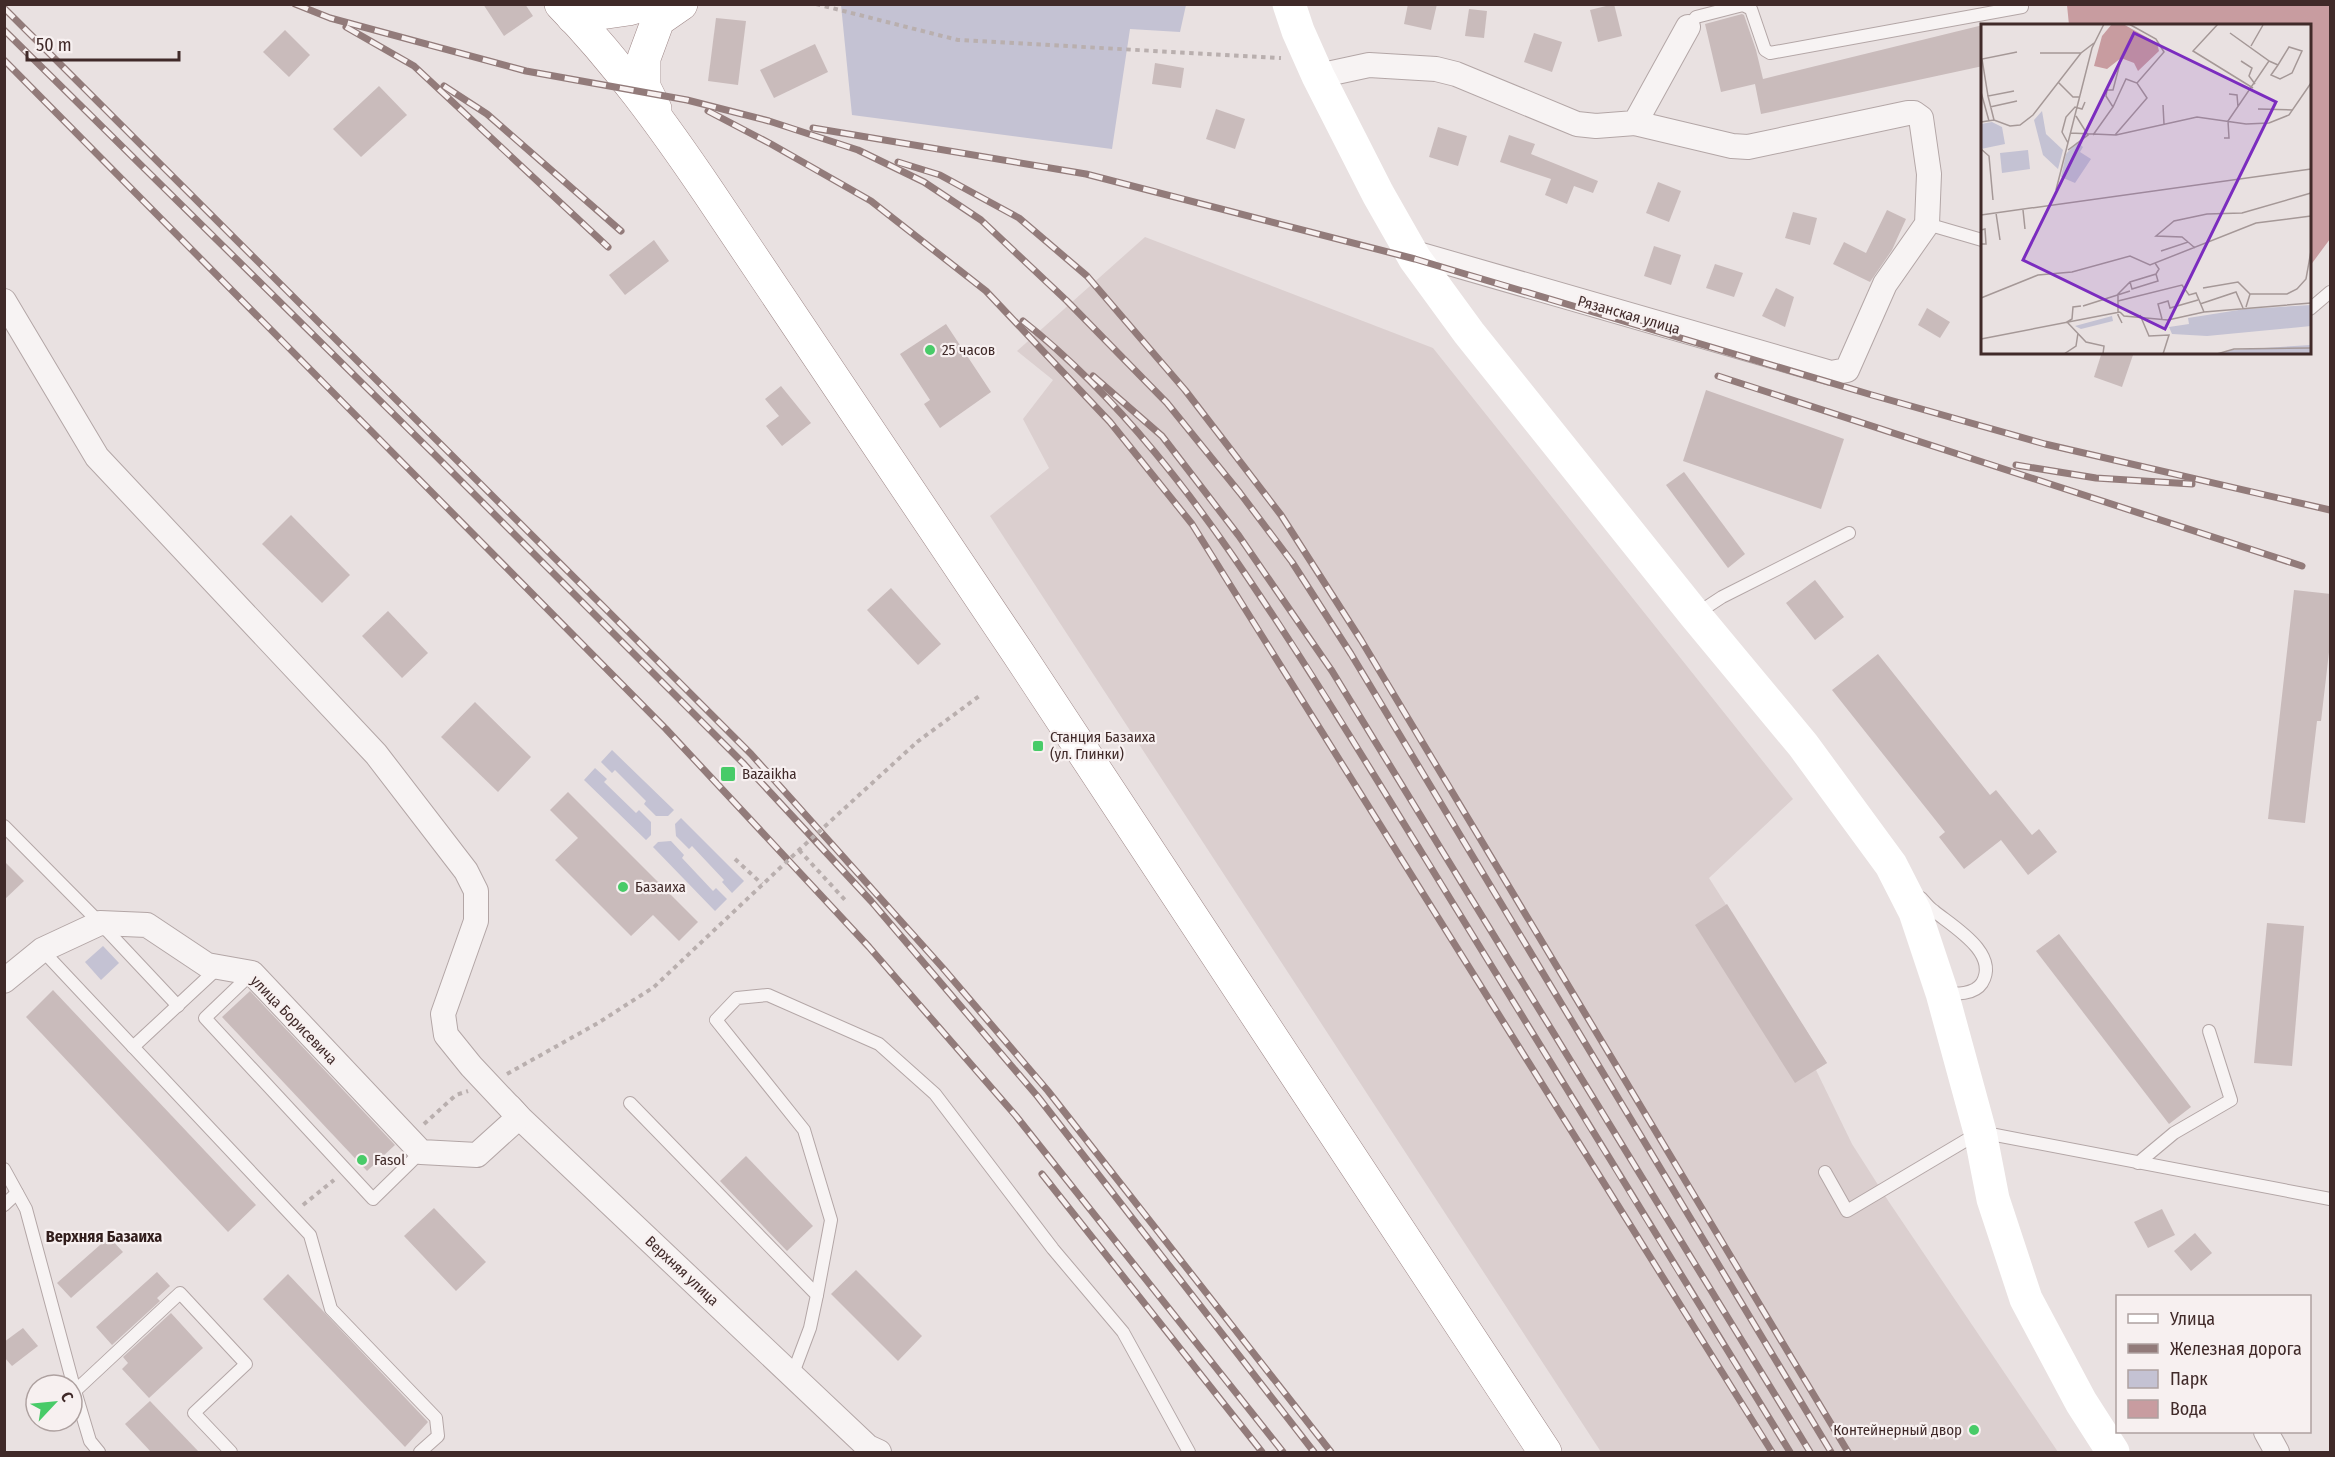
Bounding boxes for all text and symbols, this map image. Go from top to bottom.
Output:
scale bar [27,24,178,62]
inset map [1981,24,2311,354]
text: 50 m [36,34,72,56]
street label: Рязанская улица [1576,292,1682,338]
place label: 25 часов [942,341,995,359]
marker: 25 часов [923,343,937,357]
place label: Станция Базаиха (ул. Глинки) [1050,728,1156,763]
marker: Станция Базаиха (ул. Глинки) [1031,739,1045,753]
marker: Bazaikha [719,765,737,783]
place label: Bazaikha [742,765,797,783]
place label: Базаиха [635,878,686,896]
marker: Базаиха [616,880,630,894]
street label: улица Борисевича [247,972,341,1068]
place label: Fasol [374,1151,405,1169]
marker: Fasol [355,1153,369,1167]
district label: Верхняя Базаиха [46,1227,162,1246]
street label: Верхняя улица [641,1232,723,1310]
legend [2116,1295,2311,1433]
text: Улица [2169,1308,2215,1330]
text: Железная дорога [2170,1338,2302,1360]
text: Парк [2170,1368,2208,1390]
north arrow [24,1373,84,1433]
text: С [57,1389,78,1405]
text: Вода [2170,1398,2207,1420]
place label: Контейнерный двор [1833,1421,1962,1439]
marker: Контейнерный двор [1967,1423,1981,1437]

